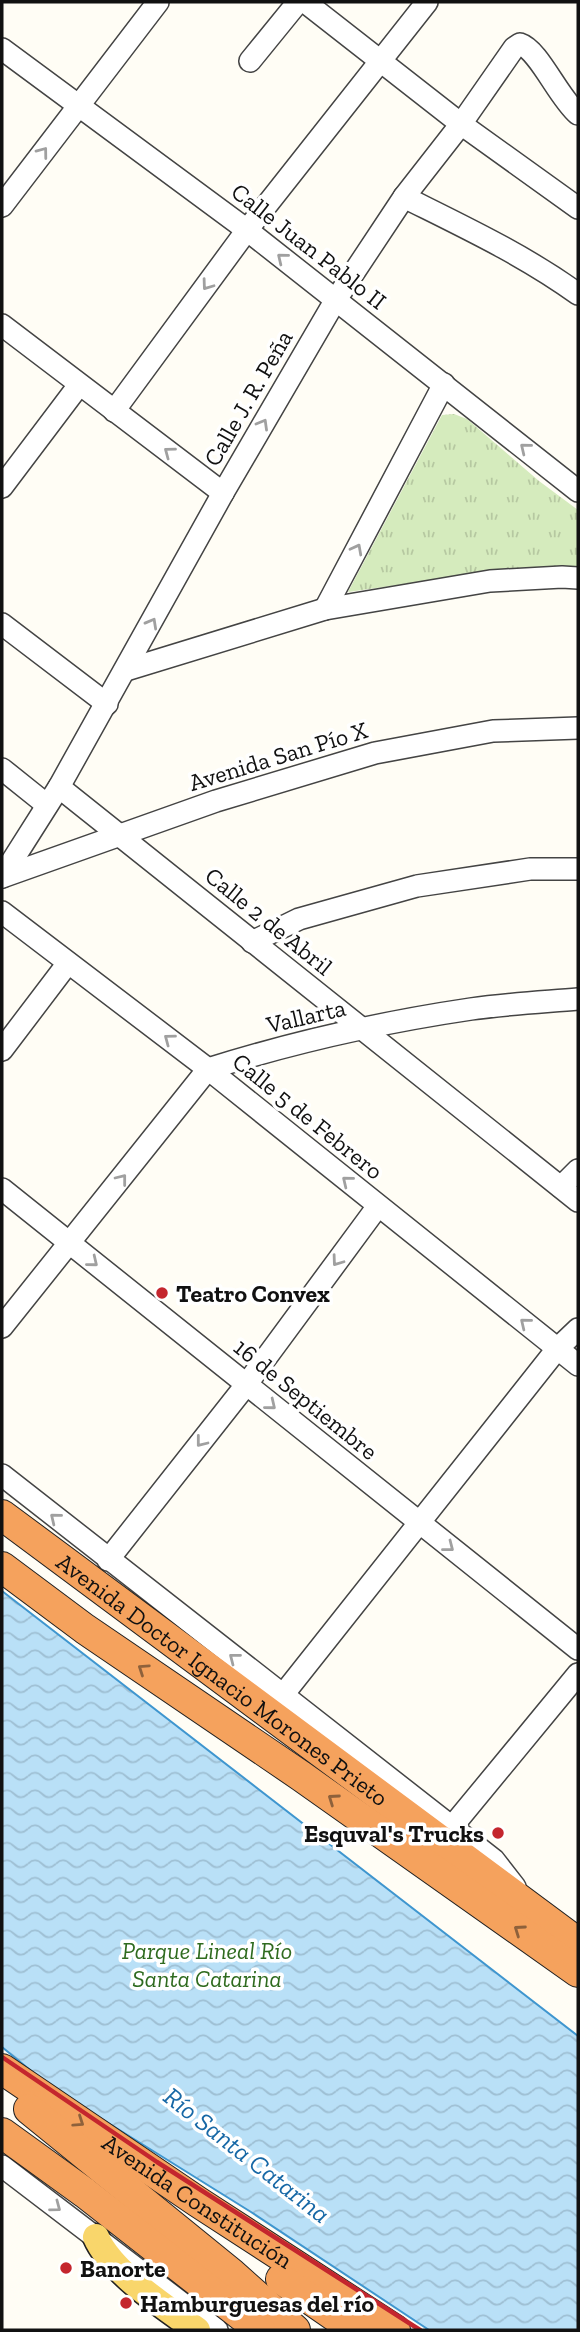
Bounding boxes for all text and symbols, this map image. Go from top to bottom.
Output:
one-way arrow [35,148,48,160]
street label: Calle Juan Pablo II [226,177,392,315]
one-way arrow [278,254,291,266]
one-way arrow [203,277,215,290]
street label: Calle J. R. Peña [197,325,299,471]
one-way arrow [255,419,268,432]
one-way arrow [520,444,532,457]
one-way arrow [164,448,176,460]
one-way arrow [349,544,362,556]
one-way arrow [144,617,157,630]
street label: Avenida San Pío X [185,715,371,797]
street label: Calle 2 de Abril [200,861,338,981]
street label: Vallarta [263,993,349,1039]
one-way arrow [164,1035,177,1047]
street label: Calle 5 de Febrero [227,1047,389,1185]
one-way arrow [113,1174,126,1186]
one-way arrow [343,1176,355,1189]
one-way arrow [333,1253,346,1265]
one-way arrow [85,1254,98,1266]
place label: Teatro Convex [176,1279,330,1308]
marker: Teatro Convex [154,1285,170,1301]
one-way arrow [520,1318,532,1331]
street label: 16 de Septiembre [228,1332,384,1466]
one-way arrow [263,1396,275,1409]
one-way arrow [196,1435,209,1447]
one-way arrow [51,1513,63,1526]
one-way arrow [441,1538,453,1551]
street label: Avenida Doctor Ignacio Morones Prieto [51,1546,394,1812]
one-way arrow [229,1654,242,1667]
one-way arrow [138,1665,151,1678]
one-way arrow [328,1795,341,1807]
place label: Esquval's Trucks [304,1819,484,1848]
marker: Esquval's Trucks [490,1825,506,1841]
one-way arrow [514,1926,527,1938]
park label: Parque Lineal Río Santa Catarina [122,1936,292,1993]
water label: Río Santa Catarina [157,2080,337,2230]
one-way arrow [71,2113,84,2126]
street label: Avenida Constitución [97,2127,299,2274]
one-way arrow [48,2199,61,2212]
place label: Banorte [80,2254,166,2283]
marker: Banorte [58,2260,74,2276]
place label: Hamburguesas del río [140,2289,374,2318]
marker: Hamburguesas del río [118,2295,134,2311]

